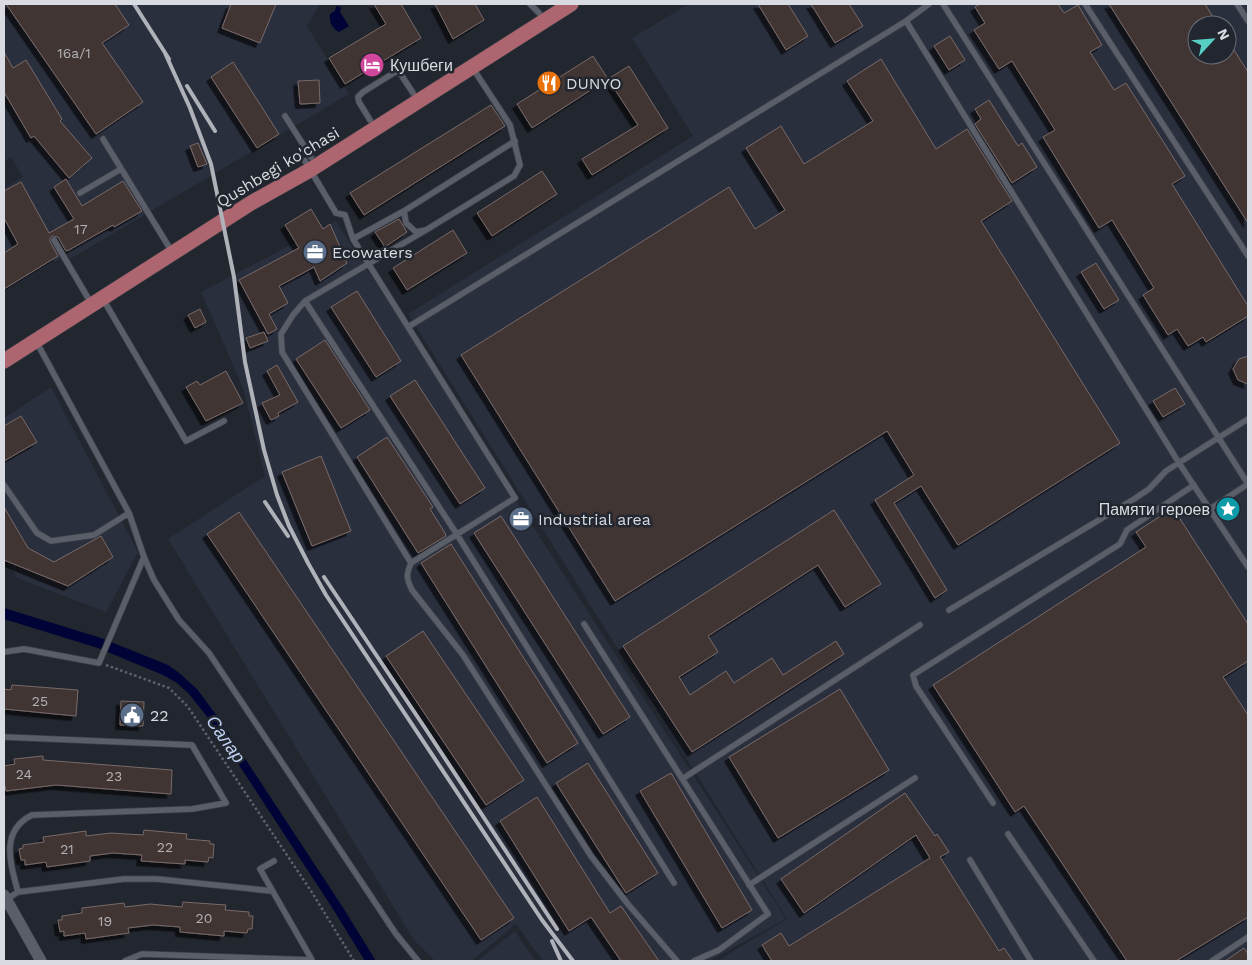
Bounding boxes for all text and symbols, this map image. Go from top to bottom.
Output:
north arrow [1187,15,1237,65]
text: N [1214,26,1233,42]
house number: 16a/1 [57,45,91,61]
hotel icon: Кушбеги [359,52,385,78]
place label: Кушбеги [390,56,453,75]
restaurant icon: DUNYO [536,70,562,96]
place label: DUNYO [566,74,621,93]
street label: Qushbegi ko'chasi [213,123,343,211]
house number: 17 [74,221,88,237]
office icon: Ecowaters [302,239,328,265]
place label: Ecowaters [332,243,413,262]
place icon: Памяти героев [1215,496,1241,522]
place label: Памяти героев [1099,500,1210,519]
office icon: Industrial area [508,506,534,532]
place label: Industrial area [538,510,651,529]
house number: 25 [32,693,48,709]
public building icon: 22 [119,702,145,728]
place label: 22 [150,706,169,725]
water label: Салар [202,711,250,767]
house number: 24 [16,766,32,782]
house number: 23 [106,768,122,784]
house number: 22 [157,839,173,855]
house number: 21 [60,841,74,857]
house number: 20 [196,910,212,926]
house number: 19 [98,913,112,929]

